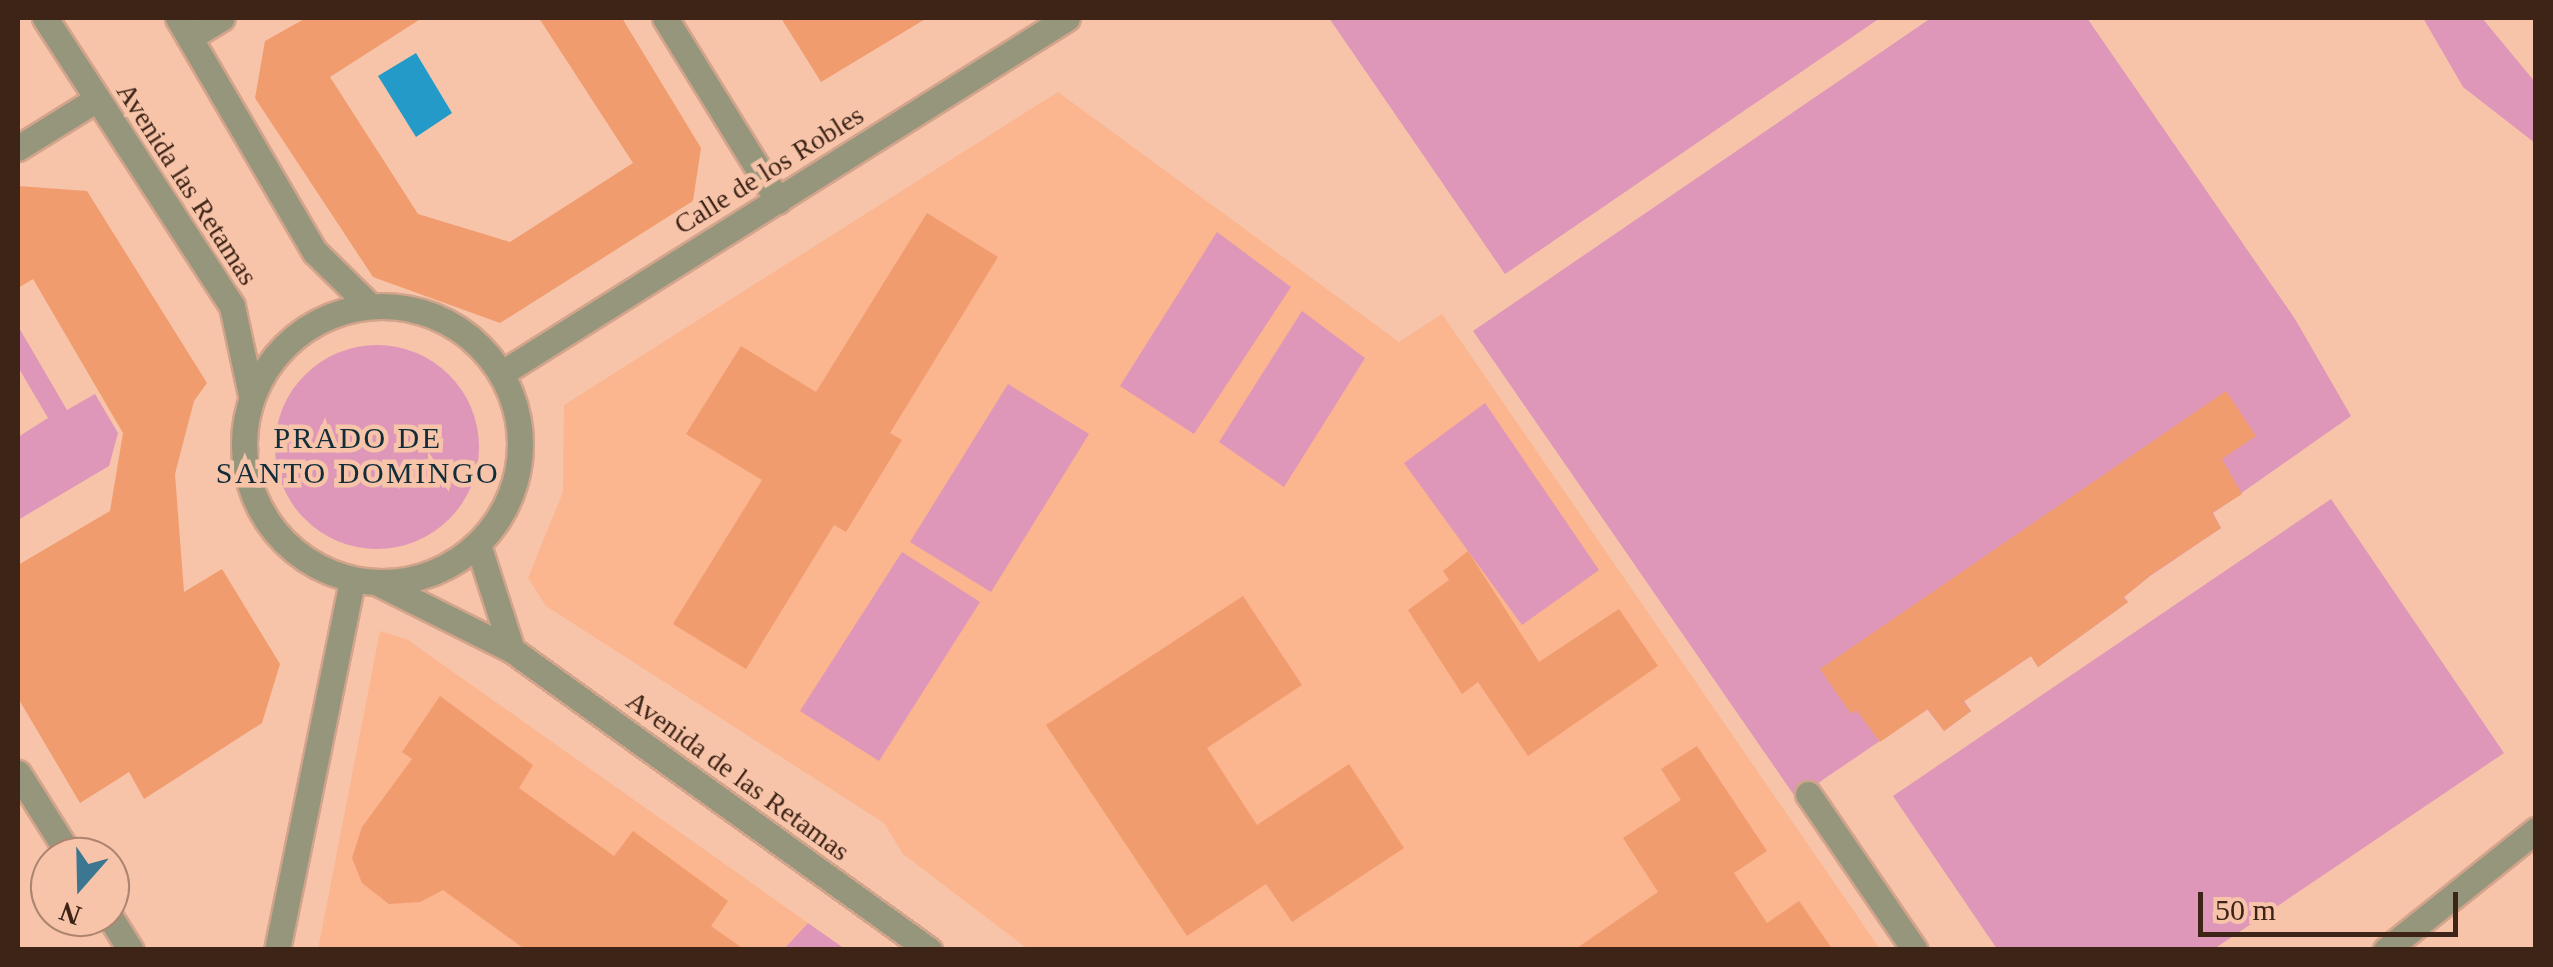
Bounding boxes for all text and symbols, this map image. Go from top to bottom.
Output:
street label: Avenida las Retamas [109,77,265,291]
street label: Calle de los Robles [668,98,870,242]
district label: PRADO DE SANTO DOMINGO [216,420,500,490]
street label: Avenida de las Retamas [620,684,856,868]
north arrow [30,837,130,937]
scale bar [2203,872,2463,934]
text: 50 m [2215,893,2276,926]
text: N [55,896,85,932]

